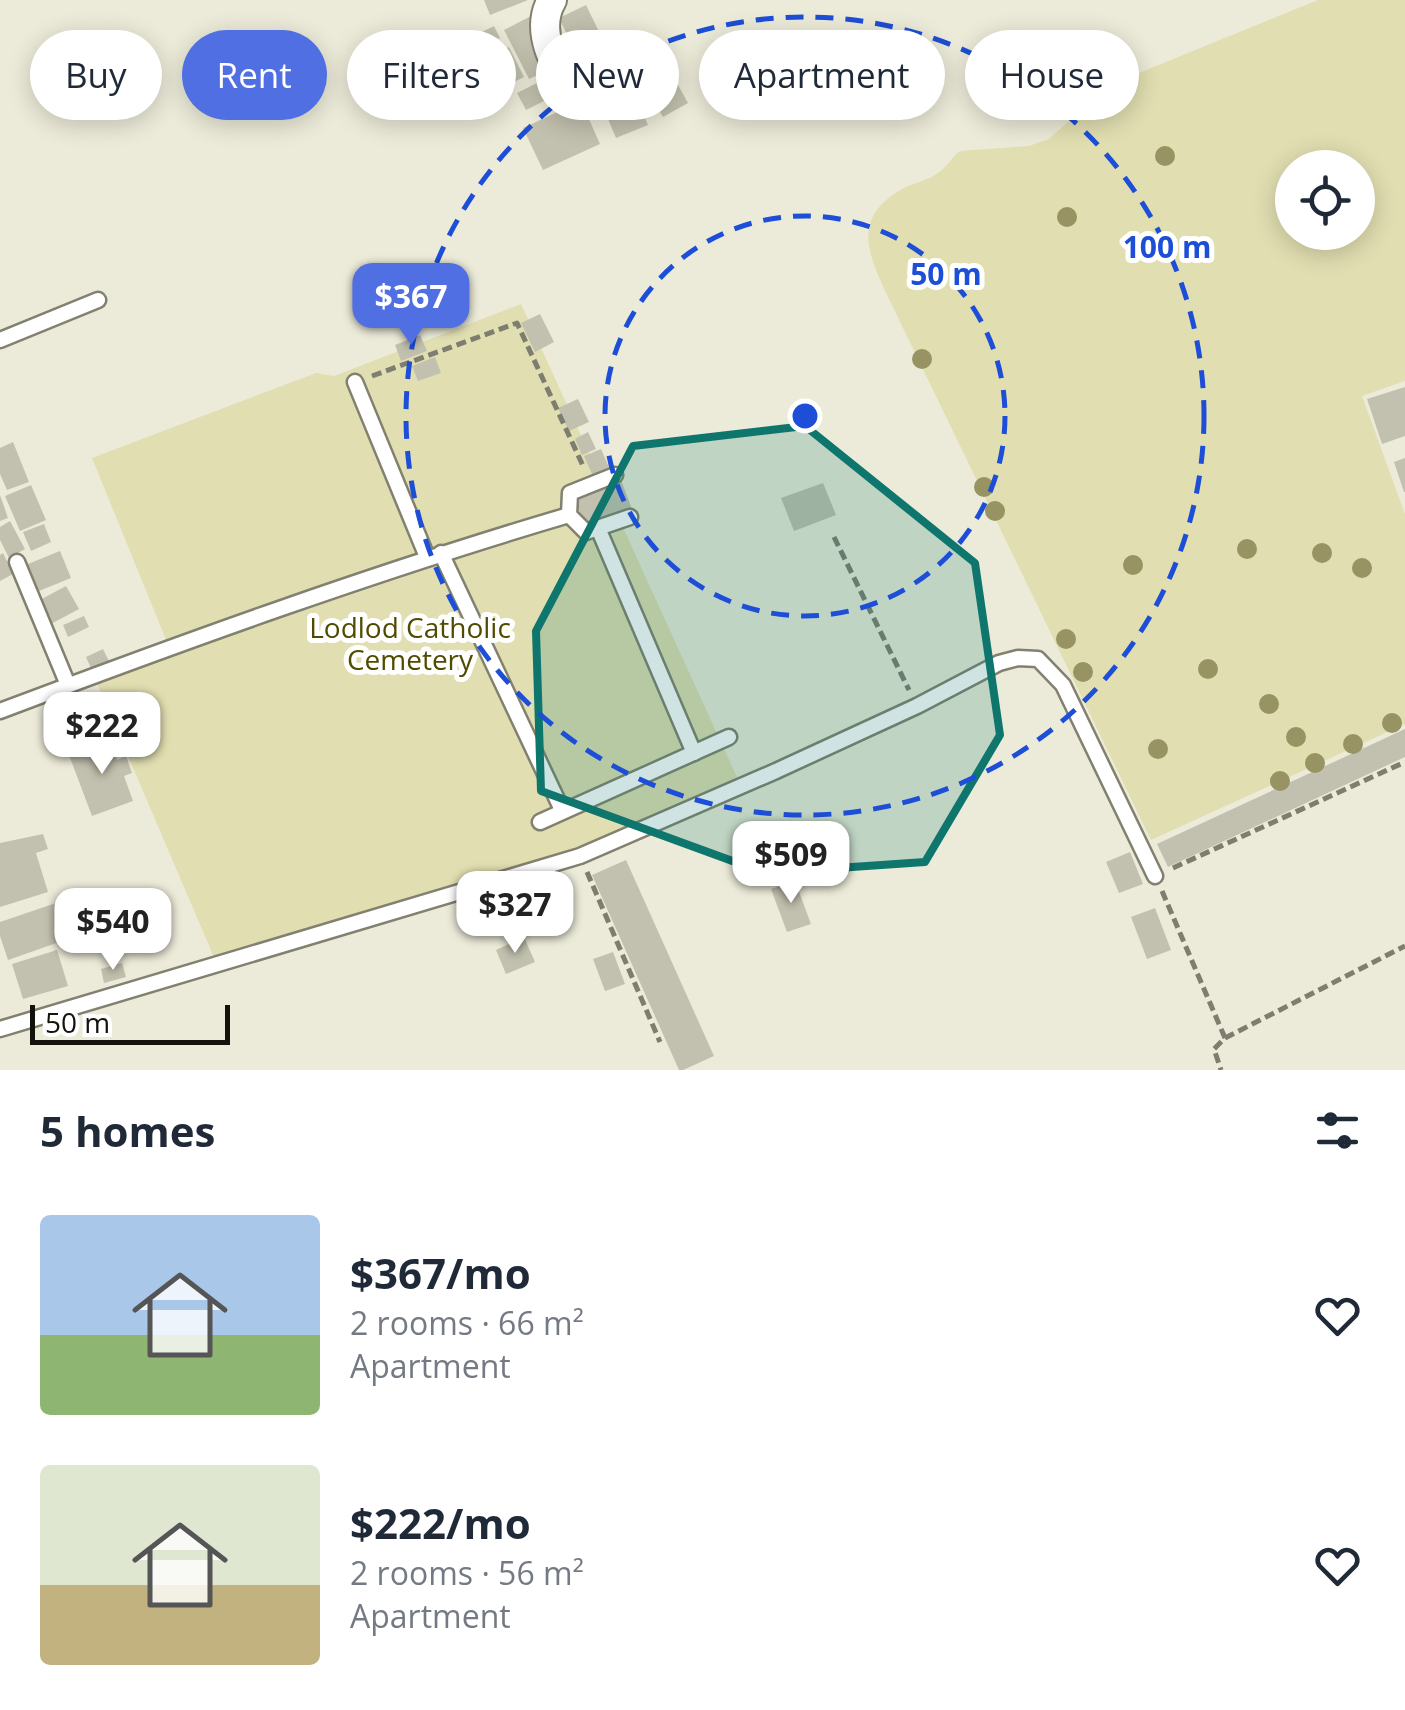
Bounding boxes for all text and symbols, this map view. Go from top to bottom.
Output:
chip: Buy [30,30,162,120]
chip: Rent [182,30,327,120]
chip: Filters [347,30,516,120]
chip: New [536,30,679,120]
chip: Apartment [699,30,945,120]
chip: House [965,30,1139,120]
map controls [1275,150,1375,250]
button: locate [1275,150,1375,250]
text: 100 m [1123,226,1211,267]
text: 50 m [910,253,982,294]
pin: $367 [352,263,470,348]
text: $367 [374,274,448,317]
centre of rings [787,398,823,434]
park label: Lodlod Catholic Cemetery [309,608,511,678]
pin: $222 [43,692,161,777]
text: $222 [65,703,139,746]
pin: $509 [732,821,850,906]
text: $509 [754,832,828,875]
pin: $327 [456,871,574,956]
text: $327 [478,882,552,925]
pin: $540 [54,888,172,973]
text: $540 [76,899,150,942]
scale bar [30,1000,230,1044]
text: 50 m [45,1003,110,1041]
text: 5 homes [40,1102,215,1159]
icon: filters [1310,1103,1365,1158]
text: $367/mo [350,1244,531,1301]
icon: home [120,1255,240,1375]
icon: heart [1310,1288,1365,1343]
text: 2 rooms · 66 m² [350,1301,584,1344]
text: Apartment [350,1344,511,1387]
text: $222/mo [350,1494,531,1551]
icon: home [120,1505,240,1625]
icon: heart [1310,1538,1365,1593]
text: 2 rooms · 56 m² [350,1551,584,1594]
text: Apartment [350,1594,511,1637]

